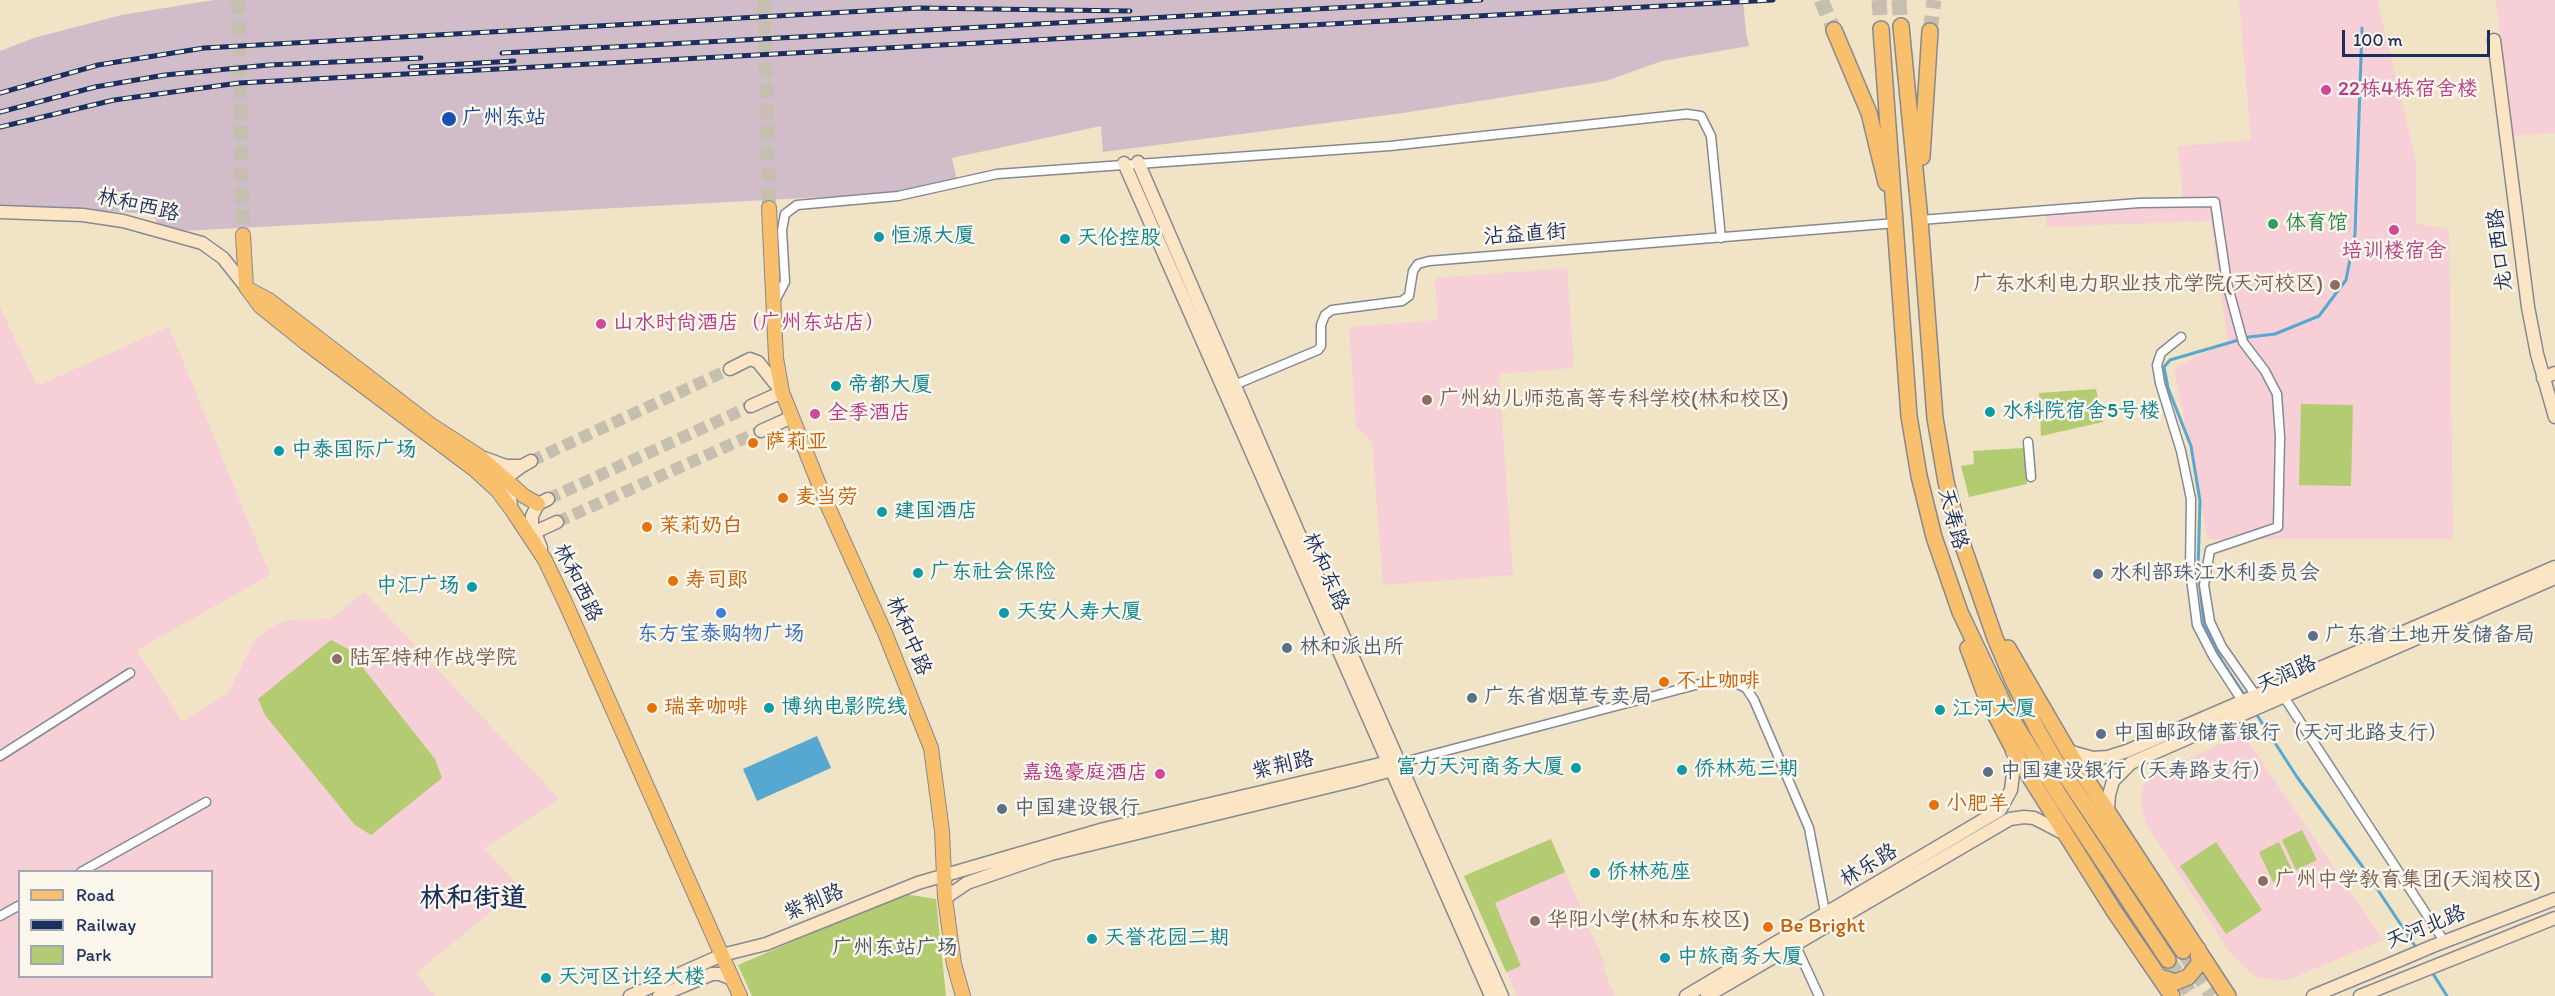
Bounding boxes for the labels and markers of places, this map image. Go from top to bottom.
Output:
place label: 22栋4栋宿舍楼 [2338,77,2478,103]
marker: 22栋4栋宿舍楼 [2319,83,2333,97]
place label: 广州东站 [462,106,546,132]
marker: 广州东站 [440,110,458,128]
place label: 体育馆 [2285,211,2348,237]
marker: 体育馆 [2266,217,2280,231]
marker: 培训楼宿舍 [2387,223,2401,237]
place label: 恒源大厦 [891,224,975,250]
place label: 天伦控股 [1077,226,1161,252]
marker: 恒源大厦 [872,230,886,244]
marker: 天伦控股 [1058,232,1072,246]
place label: 培训楼宿舍 [2342,239,2446,265]
place label: 广东水利电力职业技术学院(天河校区) [1973,272,2323,298]
marker: 广东水利电力职业技术学院(天河校区) [2328,278,2342,292]
place label: 山水时尚酒店（广州东站店） [613,311,886,337]
marker: 山水时尚酒店（广州东站店） [594,317,608,331]
place label: 帝都大厦 [848,373,932,399]
marker: 帝都大厦 [829,379,843,393]
place label: 广州幼儿师范高等专科学校(林和校区) [1439,387,1789,413]
marker: 广州幼儿师范高等专科学校(林和校区) [1420,393,1434,407]
place label: 水科院宿舍5号楼 [2002,399,2160,425]
place label: 全季酒店 [827,401,911,427]
marker: 水科院宿舍5号楼 [1983,405,1997,419]
marker: 全季酒店 [808,407,822,421]
place label: 萨莉亚 [765,430,828,456]
marker: 萨莉亚 [746,436,760,450]
place label: 中泰国际广场 [291,438,417,464]
marker: 中泰国际广场 [272,444,286,458]
place label: 麦当劳 [795,485,858,511]
marker: 麦当劳 [776,491,790,505]
place label: 建国酒店 [894,499,978,525]
marker: 建国酒店 [875,505,889,519]
place label: 茉莉奶白 [659,514,743,540]
marker: 茉莉奶白 [640,520,654,534]
place label: 广东社会保险 [930,560,1056,586]
place label: 水利部珠江水利委员会 [2110,561,2320,587]
marker: 广东社会保险 [911,566,925,580]
marker: 水利部珠江水利委员会 [2091,567,2105,581]
place label: 寿司郎 [685,568,748,594]
place label: 中汇广场 [376,574,460,600]
marker: 寿司郎 [666,574,680,588]
marker: 中汇广场 [465,580,479,594]
place label: 天安人寿大厦 [1016,600,1142,626]
marker: 东方宝泰购物广场 [714,606,728,620]
marker: 天安人寿大厦 [997,606,1011,620]
place label: 东方宝泰购物广场 [637,622,805,648]
place label: 广东省土地开发储备局 [2325,623,2535,649]
marker: 广东省土地开发储备局 [2306,629,2320,643]
place label: 林和派出所 [1299,635,1404,661]
marker: 林和派出所 [1280,641,1294,655]
place label: 陆军特种作战学院 [349,646,517,672]
marker: 陆军特种作战学院 [330,652,344,666]
place label: 不止咖啡 [1676,669,1760,695]
marker: 不止咖啡 [1657,675,1671,689]
place label: 广东省烟草专卖局 [1484,685,1652,711]
marker: 广东省烟草专卖局 [1465,691,1479,705]
place label: 瑞幸咖啡 [664,695,748,721]
place label: 博纳电影院线 [781,695,907,721]
place label: 江河大厦 [1952,697,2036,723]
marker: 瑞幸咖啡 [645,701,659,715]
marker: 博纳电影院线 [762,701,776,715]
marker: 江河大厦 [1933,703,1947,717]
place label: 中国邮政储蓄银行（天河北路支行） [2113,721,2449,747]
marker: 中国邮政储蓄银行（天河北路支行） [2094,727,2108,741]
place label: 富力天河商务大厦 [1396,755,1564,781]
place label: 侨林苑三期 [1694,757,1799,783]
place label: 中国建设银行（天寿路支行） [2000,759,2273,785]
place label: 嘉逸豪庭酒店 [1022,761,1148,787]
marker: 富力天河商务大厦 [1569,761,1583,775]
marker: 侨林苑三期 [1675,763,1689,777]
marker: 中国建设银行（天寿路支行） [1981,765,1995,779]
marker: 嘉逸豪庭酒店 [1153,767,1167,781]
place label: 小肥羊 [1946,792,2009,818]
place label: 中国建设银行 [1014,796,1140,822]
marker: 小肥羊 [1927,798,1941,812]
marker: 中国建设银行 [995,802,1009,816]
place label: 侨林苑座 [1607,860,1691,886]
marker: 侨林苑座 [1588,866,1602,880]
place label: 广州中学教育集团(天润校区) [2275,868,2541,894]
marker: 广州中学教育集团(天润校区) [2256,874,2270,888]
place label: 华阳小学(林和东校区) [1547,908,1750,934]
marker: 华阳小学(林和东校区) [1528,914,1542,928]
place label: Be Bright [1780,914,1865,940]
marker: Be Bright [1761,920,1775,934]
place label: 天誉花园二期 [1104,926,1230,952]
marker: 天誉花园二期 [1085,932,1099,946]
place label: 中旅商务大厦 [1677,945,1803,971]
marker: 中旅商务大厦 [1658,951,1672,965]
place label: 天河区计经大楼 [558,965,705,991]
marker: 天河区计经大楼 [539,971,553,985]

